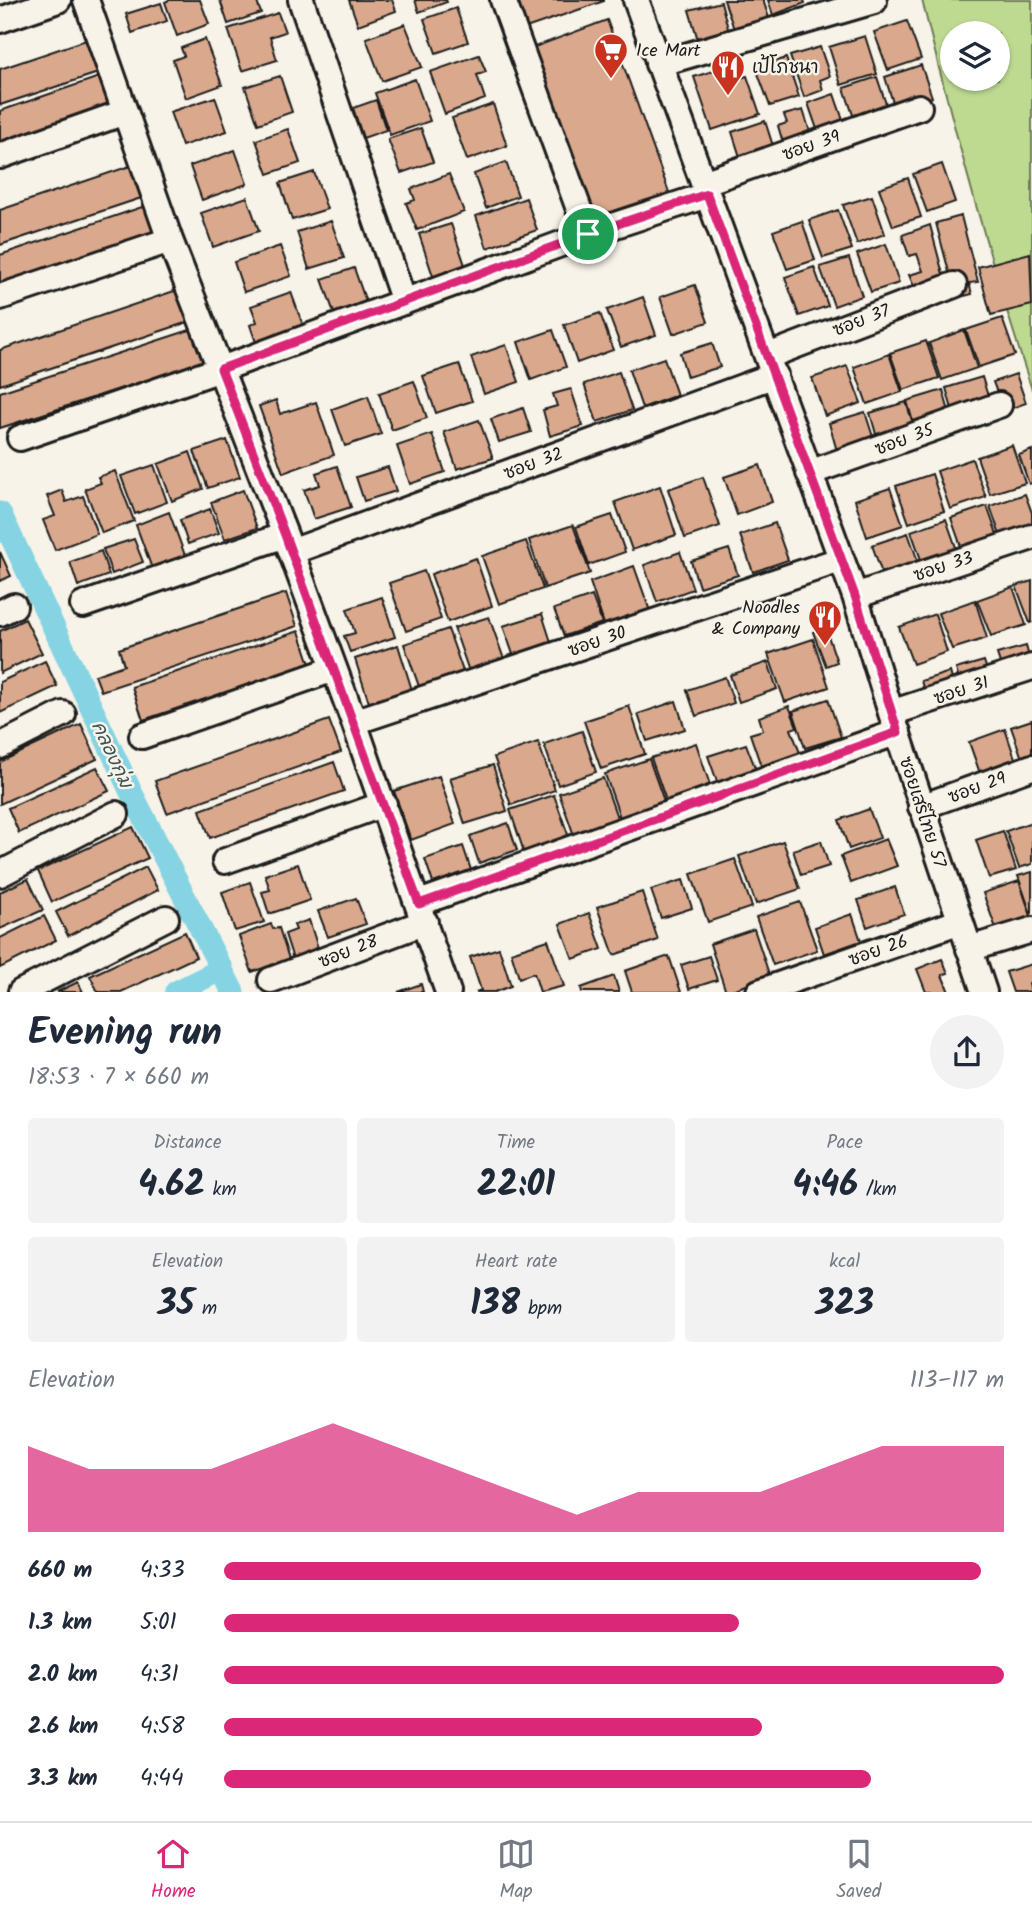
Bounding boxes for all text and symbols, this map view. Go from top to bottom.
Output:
map controls [940,21,1010,91]
button: layers [940,21,1010,91]
supermarket icon: Ice Mart [592,31,630,80]
place label: Ice Mart [636,37,702,66]
restaurant icon: เป้โภชนา [709,48,747,97]
place label: เป้โภชนา [752,54,819,83]
street label: ซอย 39 [778,123,845,170]
pin [558,204,618,264]
icon: arrive [569,215,607,253]
street label: ซอย 37 [829,297,895,346]
street label: ซอย 35 [871,416,939,464]
street label: ซอย 32 [500,440,567,489]
street label: ซอย 33 [910,544,977,591]
place label: Noodles & Company [712,594,801,644]
restaurant icon: Noodles & Company [806,598,844,647]
street label: ซอย 30 [564,619,631,666]
street label: ซอย 31 [930,669,993,714]
water label: คลองกุ่ม [83,716,141,795]
street label: ซอยเสรีไทย 57 [890,753,953,872]
street label: ซอย 29 [944,764,1011,812]
street label: ซอย 28 [314,928,383,977]
street label: ซอย 26 [845,928,912,975]
text: Evening run [28,1004,222,1064]
button: share [930,1015,1004,1089]
text: 18:53 · 7 × 660 m [28,1060,209,1096]
text: Distance [153,1128,221,1158]
text: Time [497,1128,535,1158]
text: Pace [827,1128,863,1158]
text: 4.62 [138,1158,205,1214]
text: 22:01 [477,1158,555,1214]
text: 4:46 [793,1158,858,1214]
text: km [205,1175,237,1205]
text: /km [858,1175,897,1205]
text: Elevation [151,1247,223,1277]
text: Heart rate [475,1247,557,1277]
text: kcal [829,1247,860,1277]
text: 35 [158,1277,194,1333]
text: 138 [470,1277,520,1333]
text: 323 [815,1277,874,1333]
text: m [194,1294,217,1324]
text: bpm [520,1294,562,1324]
text: Elevation [28,1363,115,1399]
text: 113–117 m [910,1363,1004,1399]
text: 660 m [28,1553,92,1589]
text: 4:33 [140,1553,185,1589]
text: 1.3 km [28,1605,92,1641]
text: 5:01 [140,1605,177,1641]
text: 2.0 km [28,1657,98,1693]
text: 4:31 [140,1657,179,1693]
text: 2.6 km [28,1709,98,1745]
text: 4:58 [140,1709,185,1745]
text: 3.3 km [28,1761,98,1797]
text: 4:44 [140,1761,184,1797]
tab: Home [151,1835,196,1907]
tab: Map [497,1835,535,1907]
tab: Saved [836,1835,881,1907]

